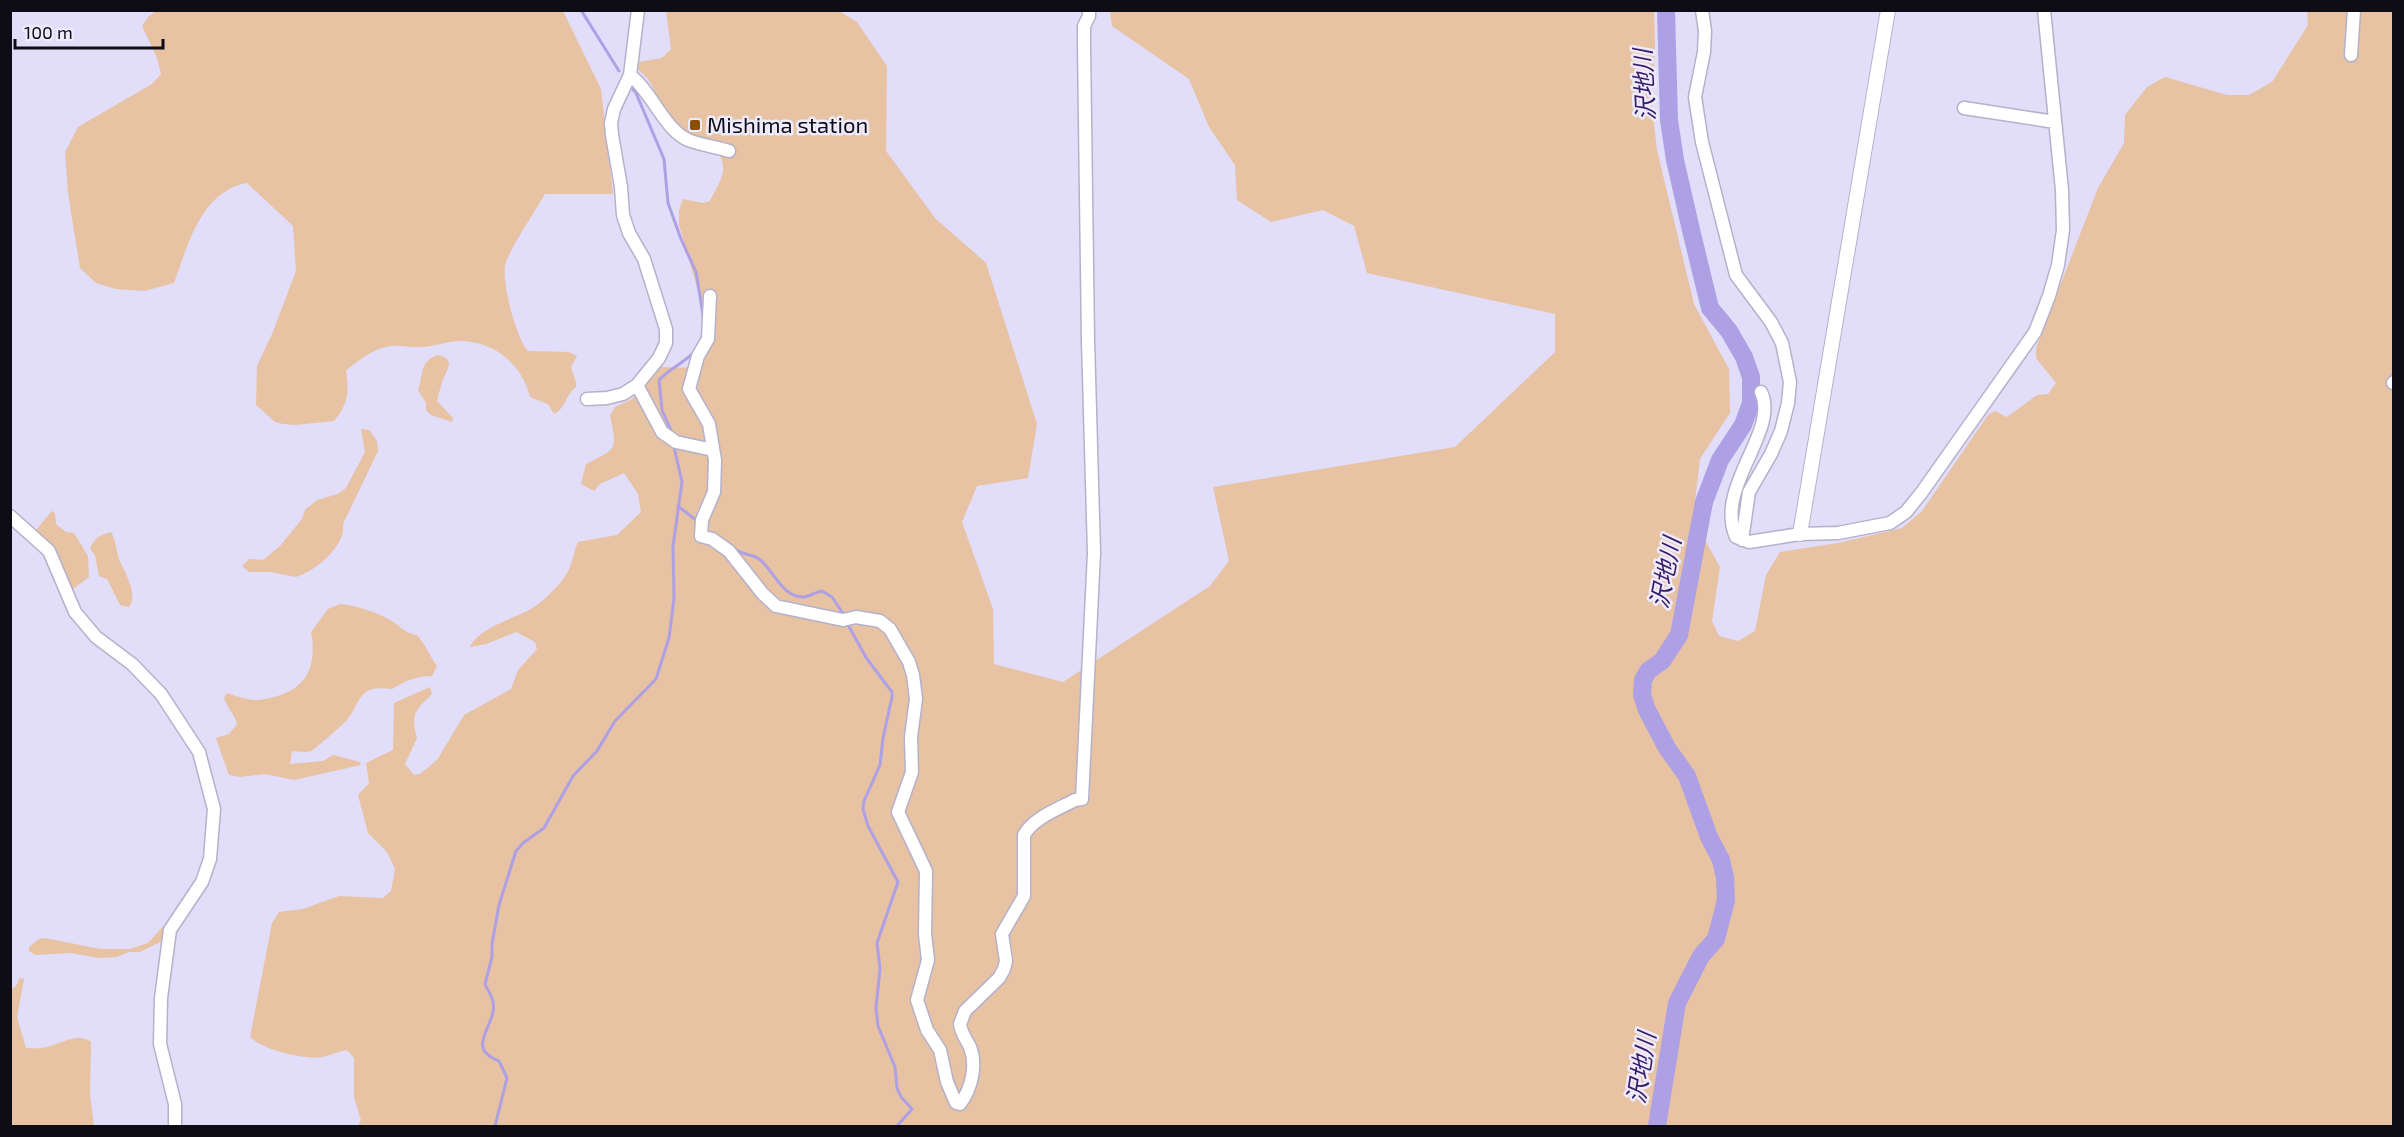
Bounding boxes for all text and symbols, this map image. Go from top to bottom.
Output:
scale bar [15,12,164,50]
text: 100 m [24,21,73,43]
water label: 沢地川 [1627,45,1660,122]
place label: Mishima station [707,111,868,137]
marker: Mishima station [688,118,702,132]
water label: 沢地川 [1643,532,1686,611]
water label: 沢地川 [1621,1027,1661,1106]

